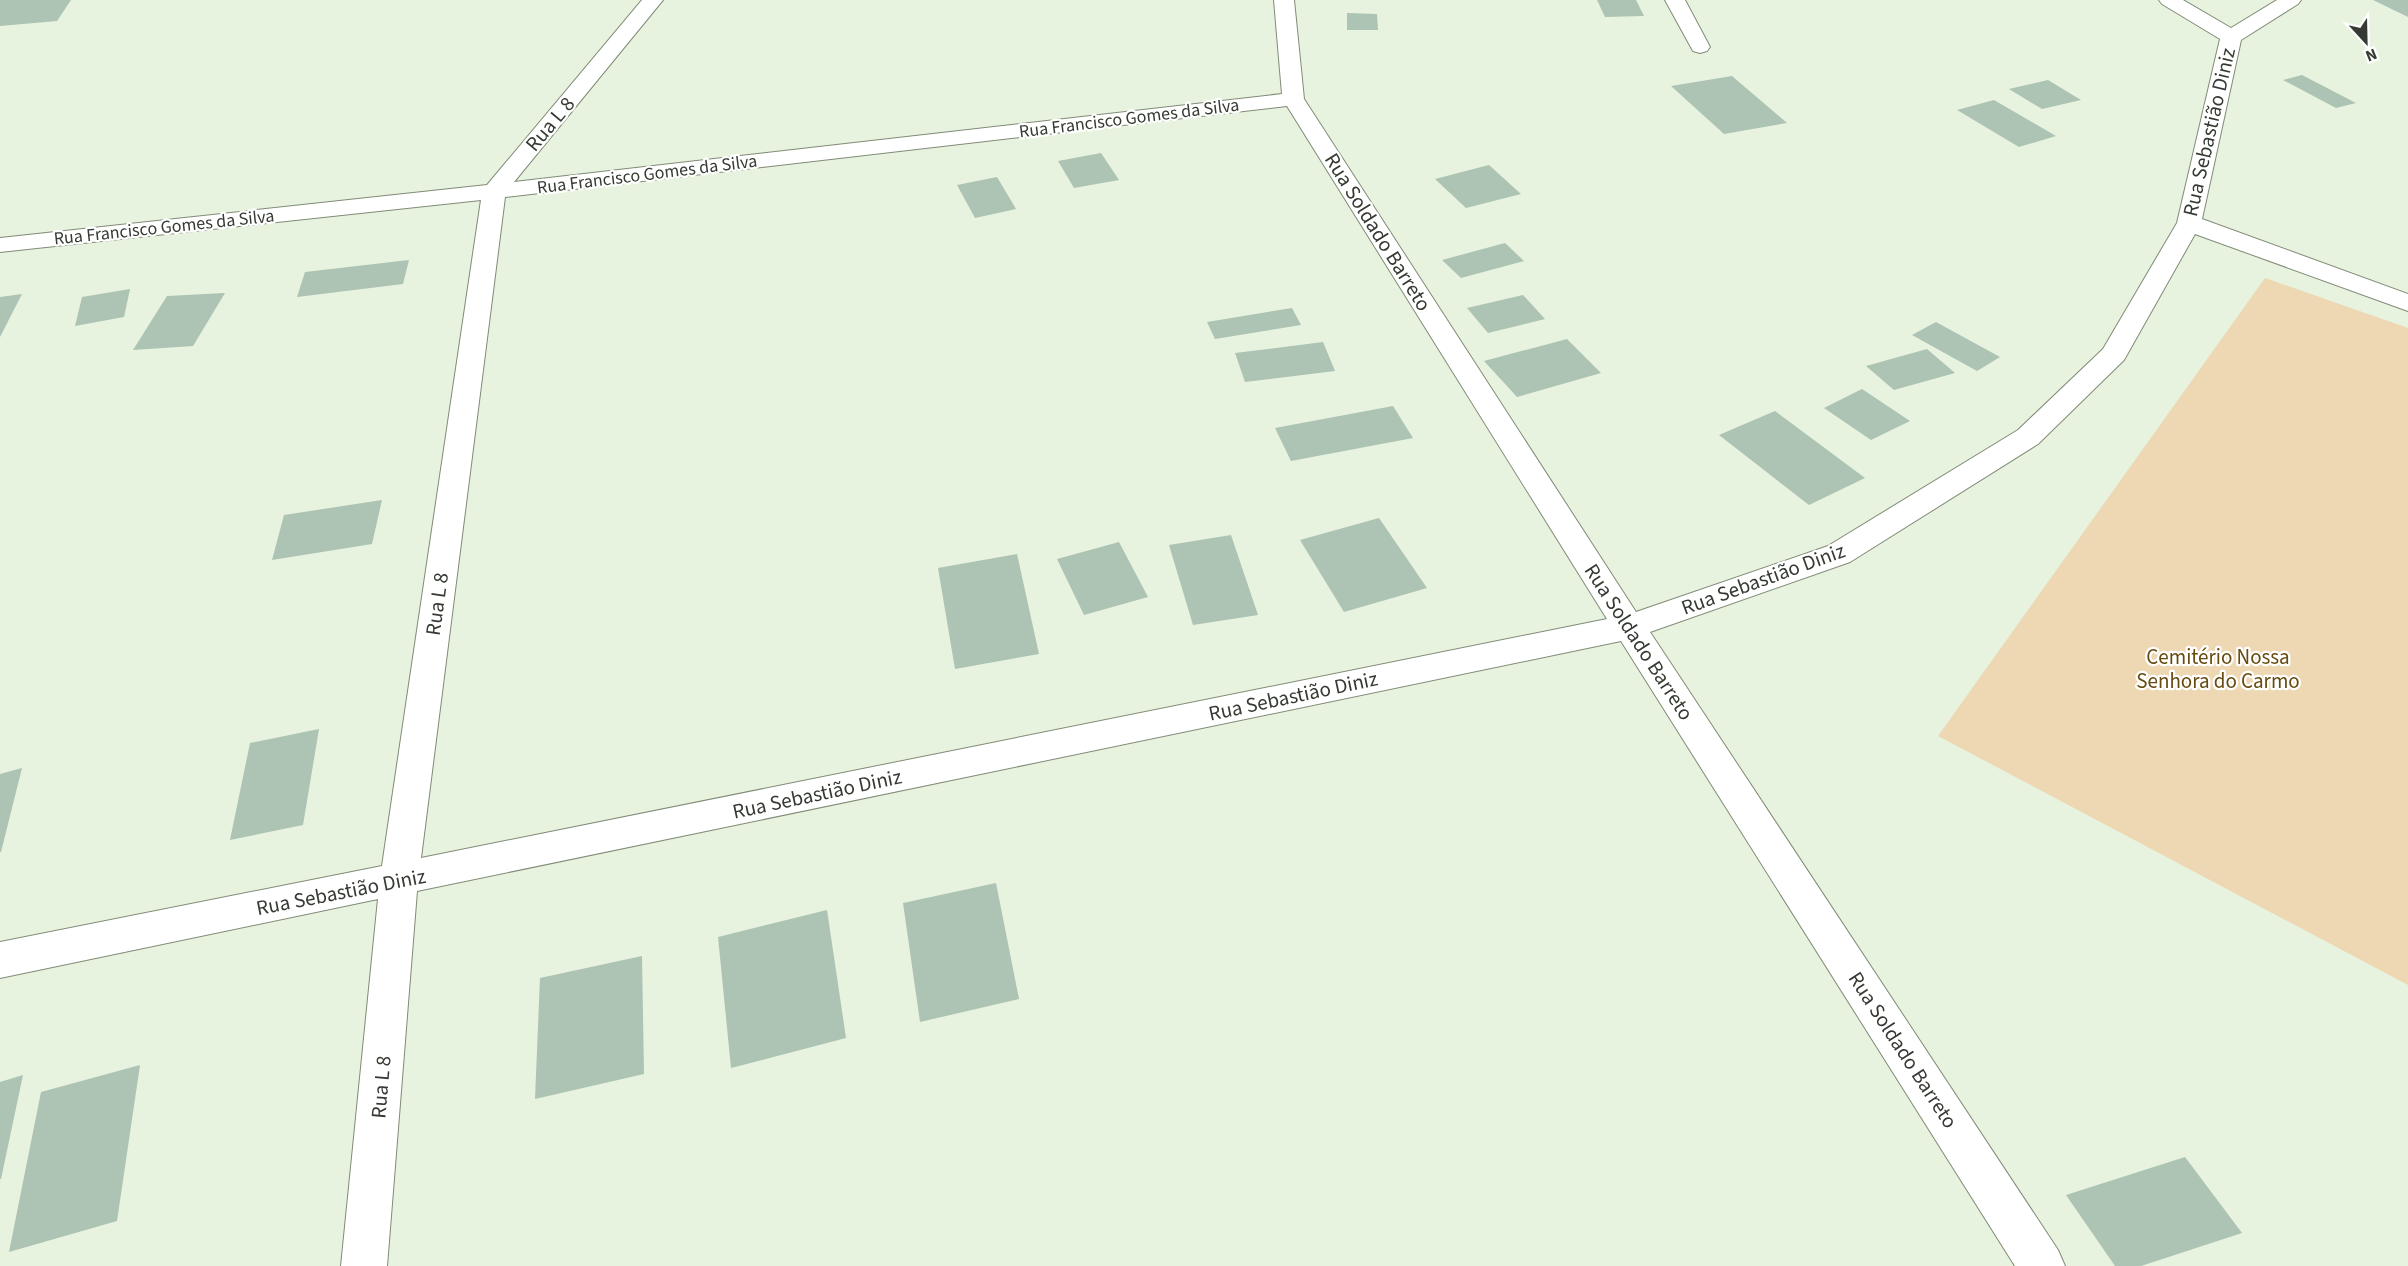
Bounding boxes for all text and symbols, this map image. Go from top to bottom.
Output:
north arrow [2336,12,2396,72]
text: N [2362,43,2380,67]
street label: Rua Sebastião Diniz [2175,45,2243,219]
street label: Rua L 8 [518,90,582,158]
street label: Rua Francisco Gomes da Silva [1018,93,1241,144]
street label: Rua Soldado Barreto [1317,147,1439,317]
street label: Rua Francisco Gomes da Silva [536,149,759,200]
street label: Rua Francisco Gomes da Silva [53,203,276,252]
street label: Rua Sebastião Diniz [1677,535,1849,623]
street label: Rua Soldado Barreto [1577,558,1701,726]
street label: Rua L 8 [418,571,456,637]
park label: Cemitério Nossa Senhora do Carmo [2136,642,2300,696]
street label: Rua Sebastião Diniz [1206,663,1380,729]
street label: Rua Sebastião Diniz [730,761,904,827]
street label: Rua Sebastião Diniz [254,861,428,923]
street label: Rua Soldado Barreto [1841,966,1965,1134]
street label: Rua L 8 [363,1054,399,1120]

